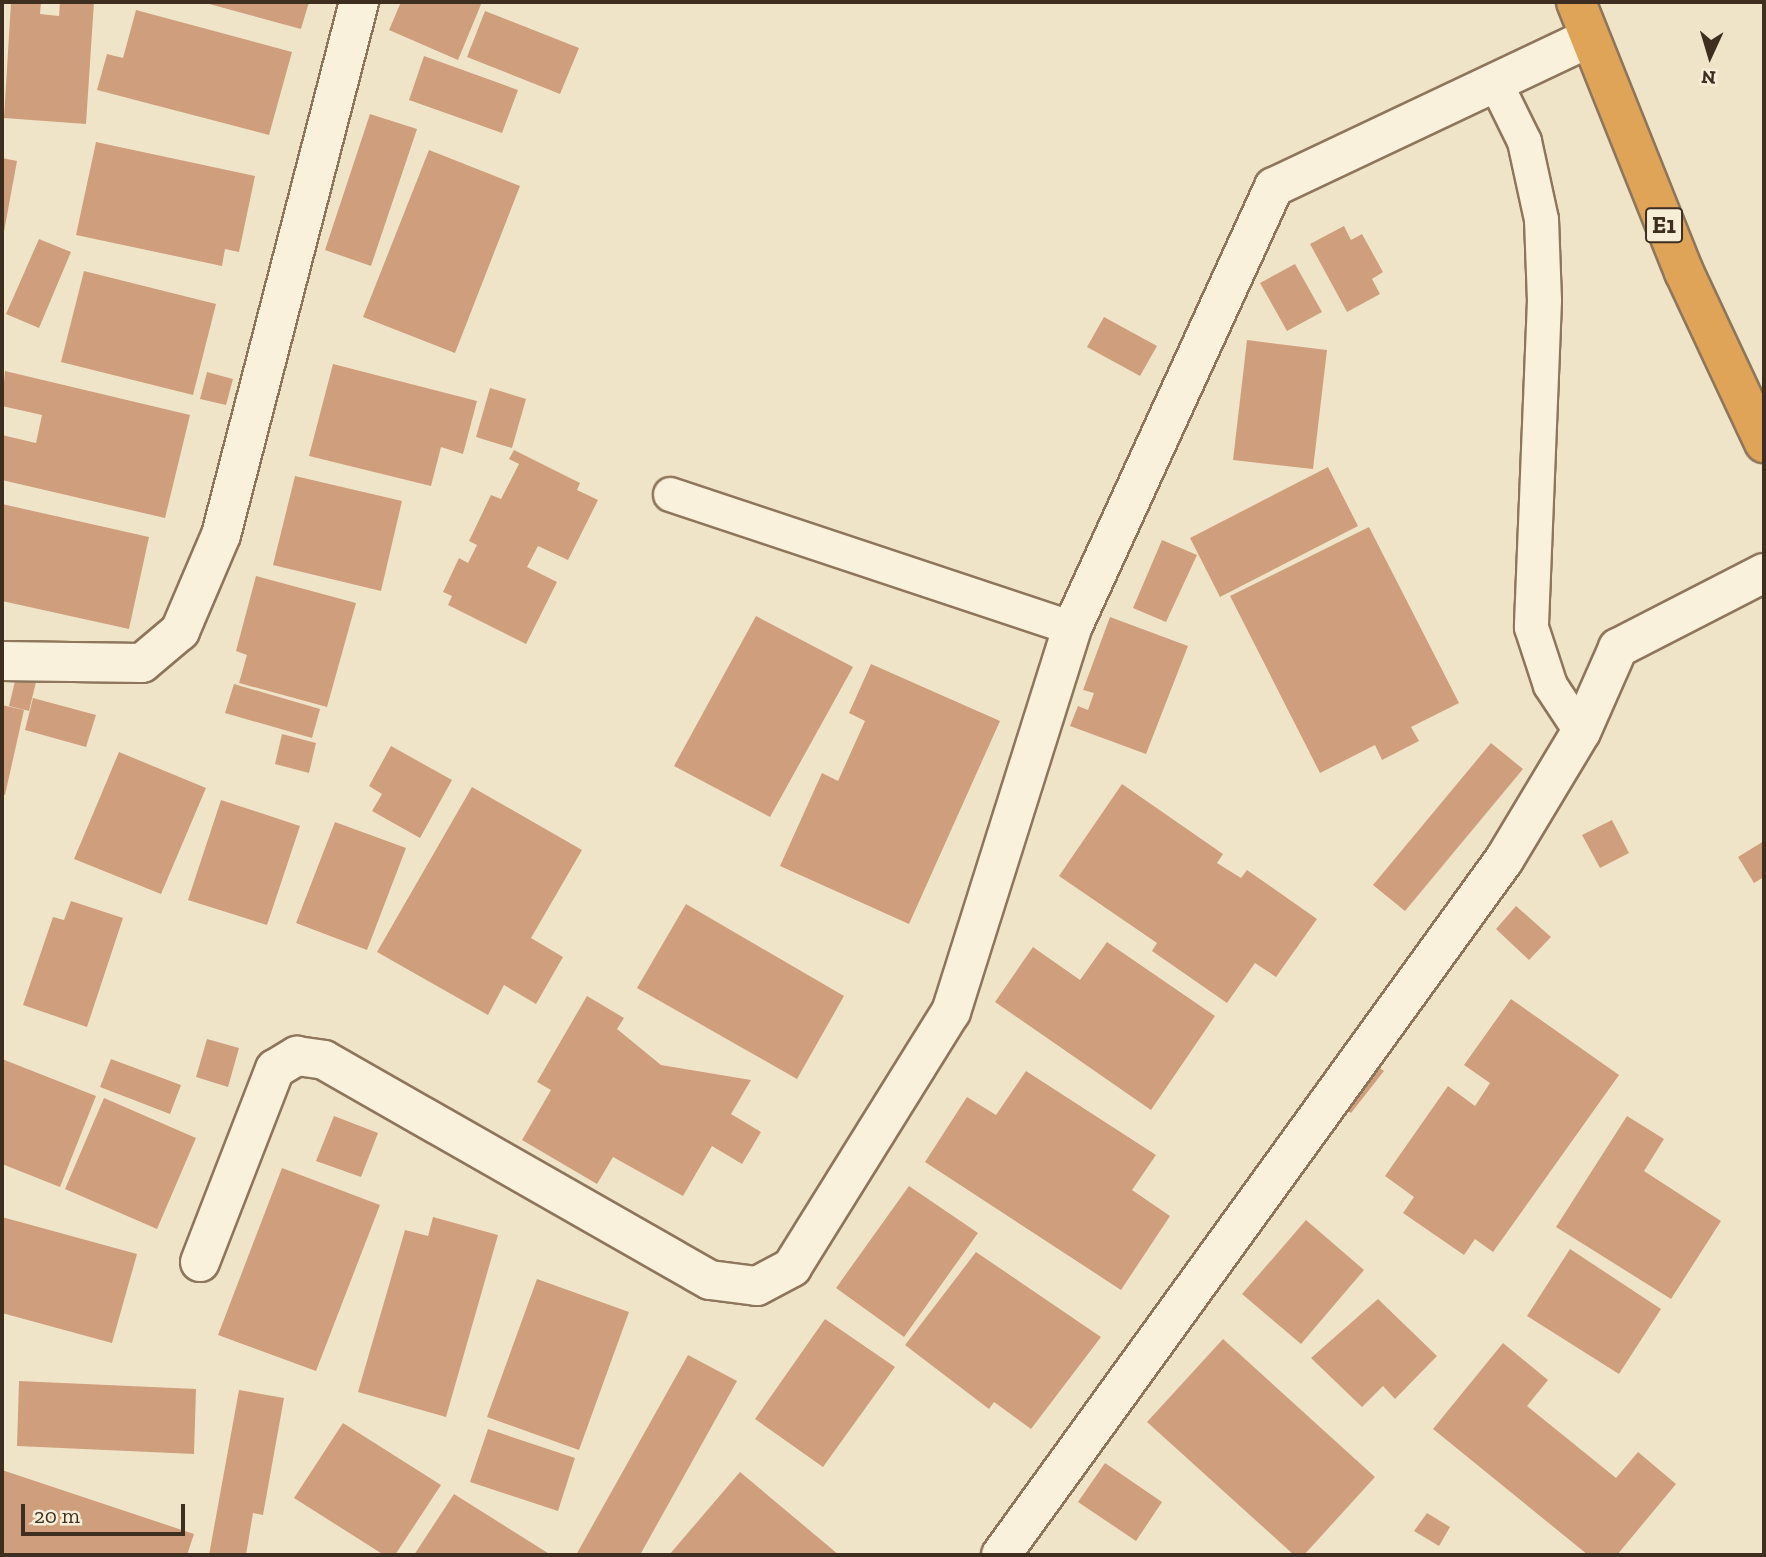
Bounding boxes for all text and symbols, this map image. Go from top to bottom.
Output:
north arrow [1675,21,1745,91]
text: N [1700,65,1717,89]
road number: E1 [1645,205,1683,246]
scale bar [24,1490,189,1534]
text: 20 m [34,1503,80,1528]

